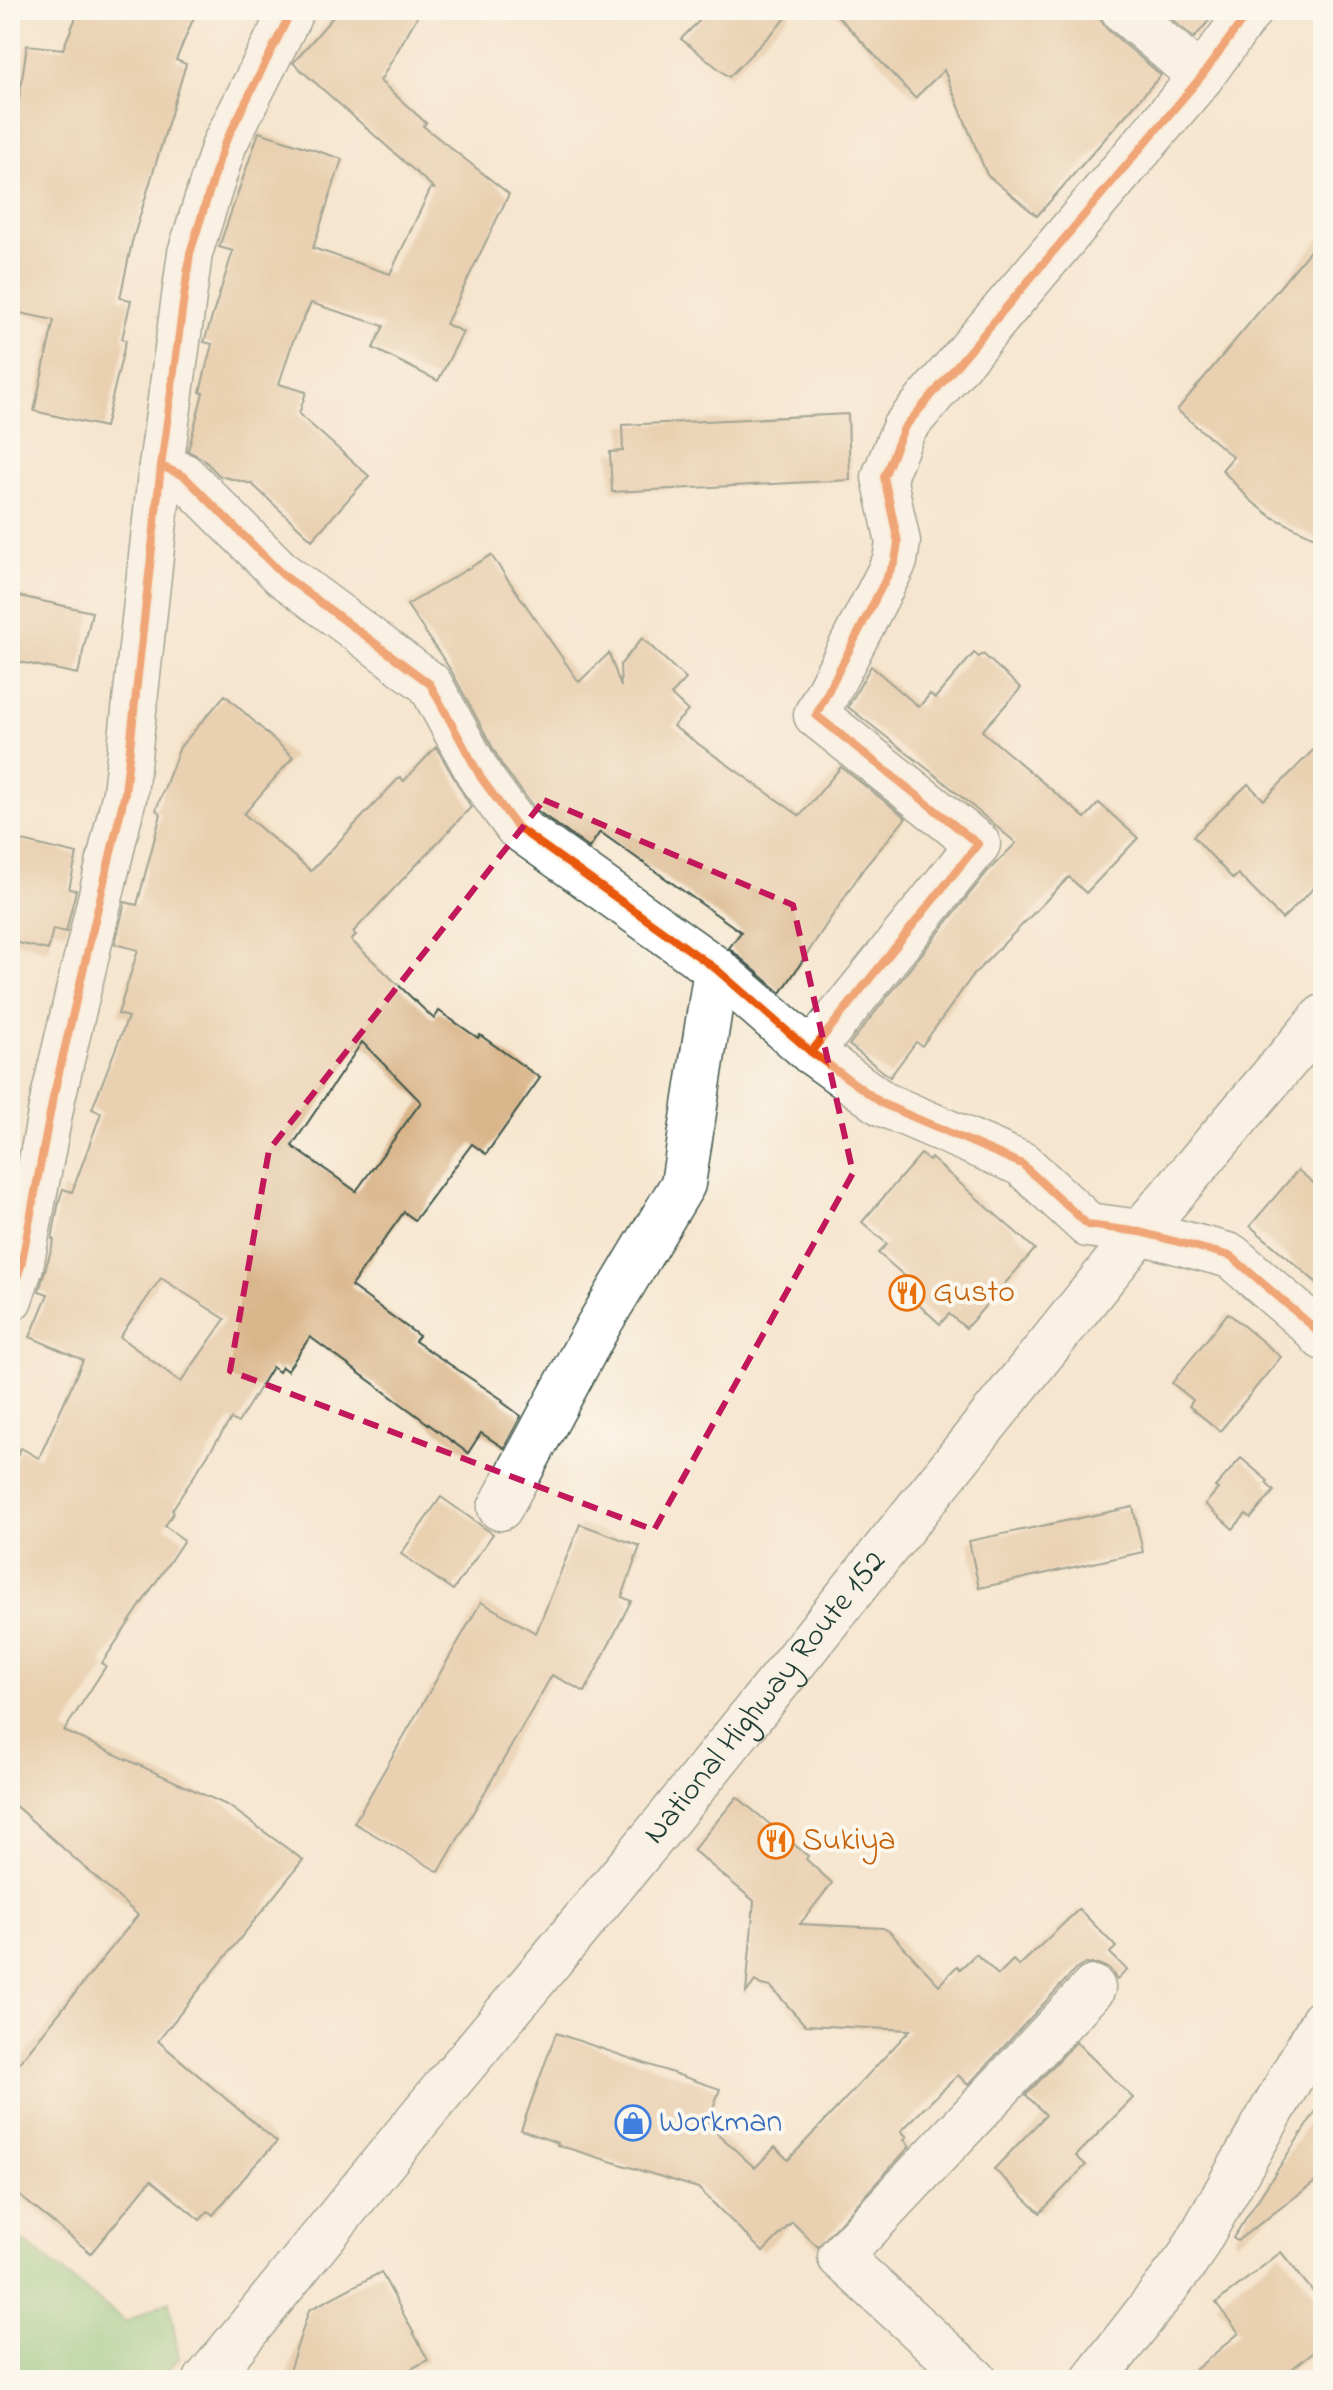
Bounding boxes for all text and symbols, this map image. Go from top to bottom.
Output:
place label: Gusto [933,1270,1015,1317]
restaurant icon: Gusto [888,1274,926,1312]
street label: National Highway Route 152 [632,1541,898,1855]
place label: Sukiya [802,1818,896,1865]
restaurant icon: Sukiya [757,1822,795,1860]
place label: Workman [659,2100,782,2147]
shop icon: Workman [614,2104,652,2142]

